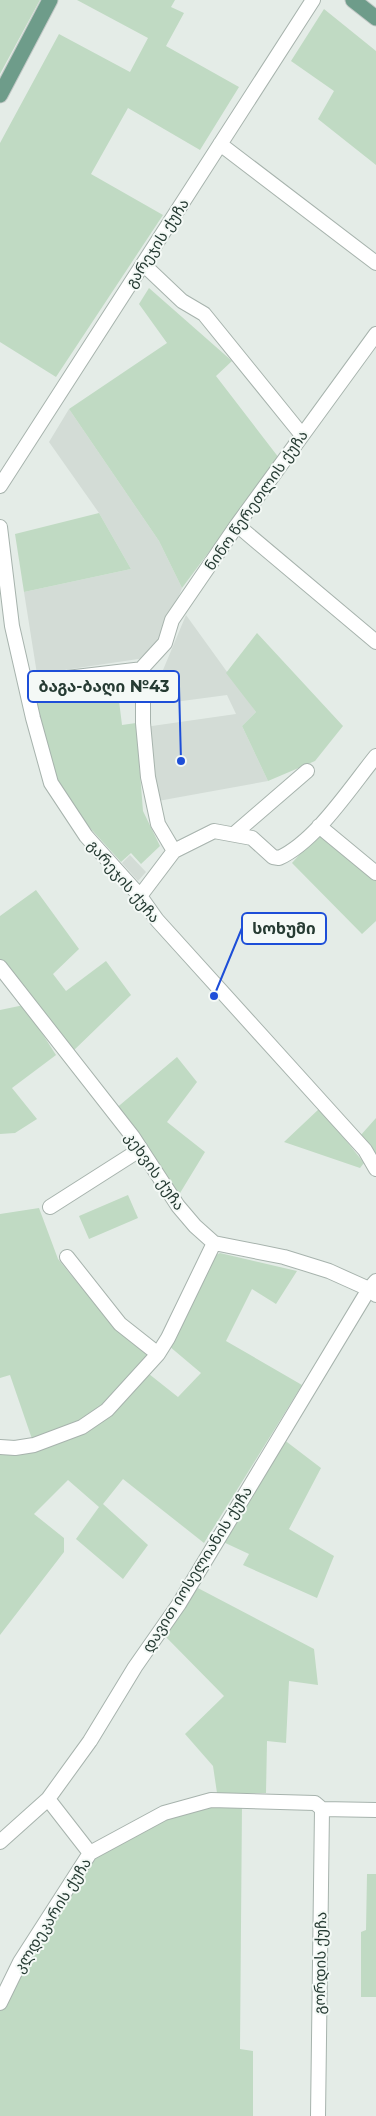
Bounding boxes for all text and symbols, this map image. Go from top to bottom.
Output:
street label: გარეჯის ქუჩა [121,195,193,291]
street label: ნინო წერეთლის ქუჩა [200,426,312,574]
callout: ბაგა-ბაღი №43 [28,671,179,702]
text: ბაგა-ბაღი №43 [39,677,169,697]
street label: გარეჯის ქუჩა [84,836,164,926]
callout: სოხუმი [242,913,326,944]
text: სოხუმი [252,919,316,938]
street label: კეხვის ქუჩა [121,1128,189,1214]
street label: დავით იოსელიანის ქუჩა [138,1482,256,1656]
street label: კლდეკარის ქუჩა [9,1854,95,1976]
street label: გორდის ქუჩა [310,1912,330,2014]

